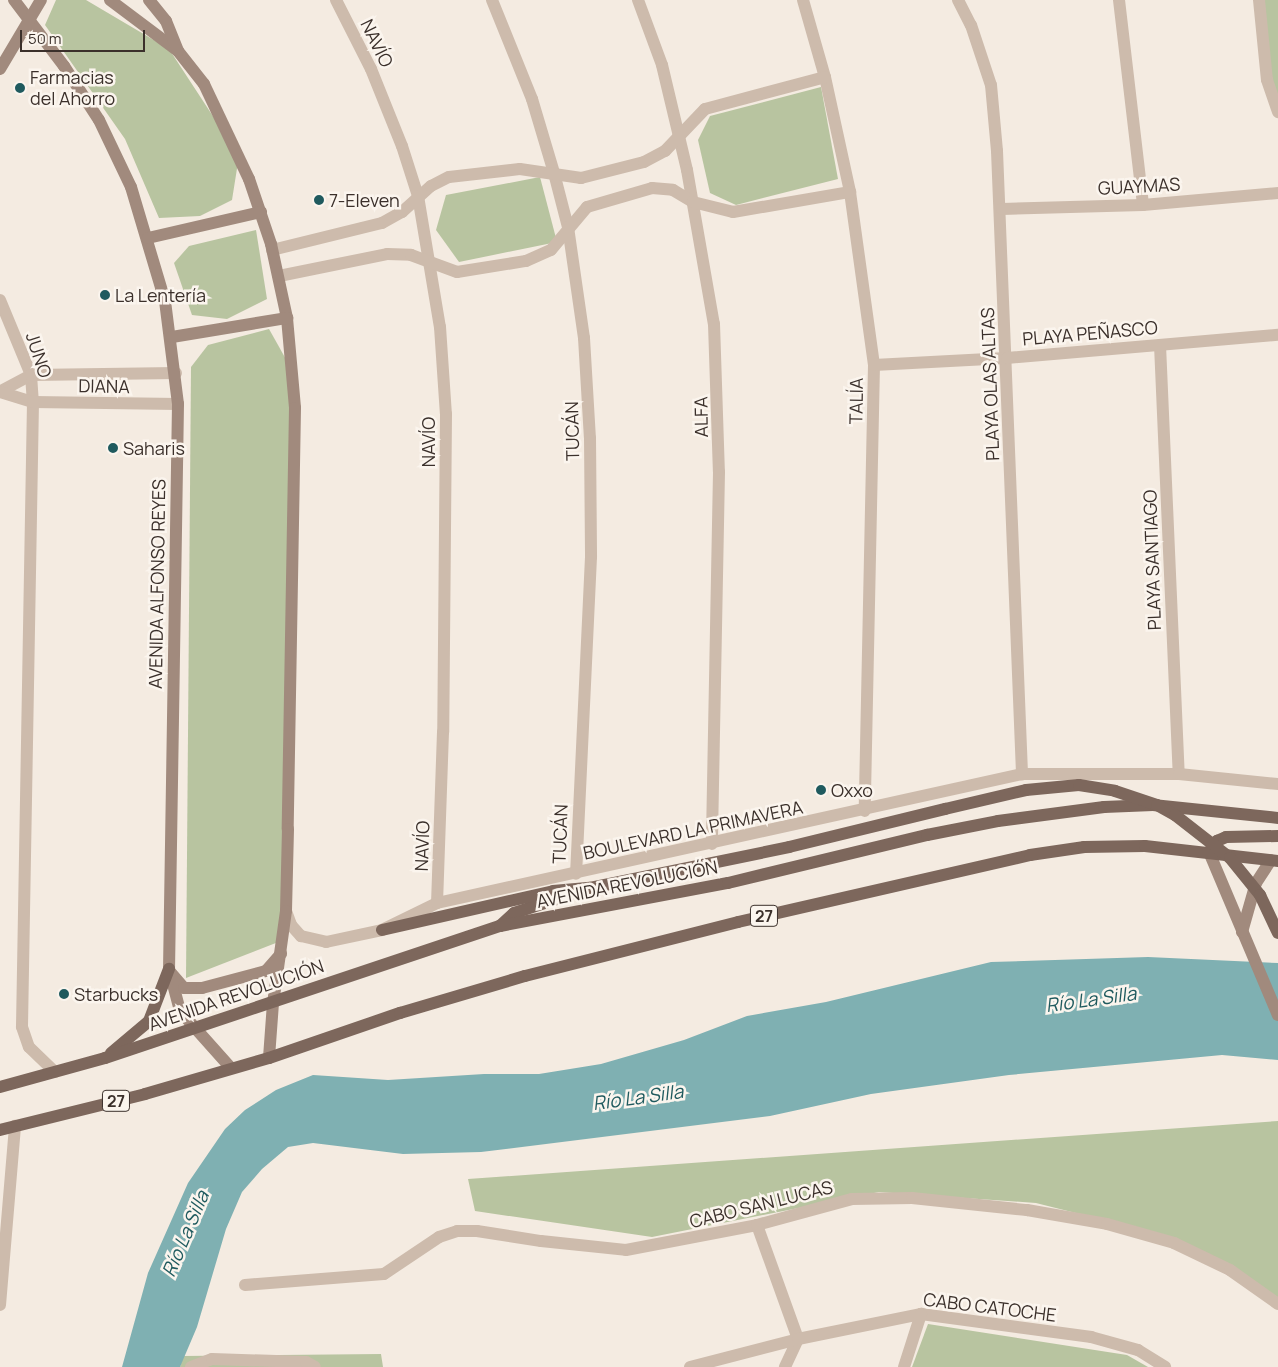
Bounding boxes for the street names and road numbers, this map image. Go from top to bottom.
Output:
street label: NAVÍO [356,16,398,70]
street label: GUAYMAS [1097,173,1181,199]
street label: PLAYA OLAS ALTAS [977,307,1003,461]
street label: PLAYA PEÑASCO [1022,316,1158,350]
street label: JUNO [22,330,56,380]
street label: DIANA [78,375,130,397]
street label: TALÍA [845,378,867,424]
street label: ALFA [690,396,712,438]
street label: TUCÁN [561,401,583,461]
street label: NAVÍO [417,417,439,467]
street label: AVENIDA ALFONSO REYES [144,479,170,689]
street label: PLAYA SANTIAGO [1139,489,1165,631]
street label: BOULEVARD LA PRIMAVERA [581,796,805,864]
street label: TUCÁN [548,804,572,864]
street label: NAVÍO [410,820,434,872]
street label: AVENIDA REVOLUCIÓN [535,856,719,912]
road number: 27 [749,902,779,929]
street label: AVENIDA REVOLUCIÓN [146,955,326,1035]
road number: 27 [101,1088,131,1114]
street label: CABO SAN LUCAS [687,1176,835,1232]
street label: CABO CATOCHE [922,1288,1058,1326]

